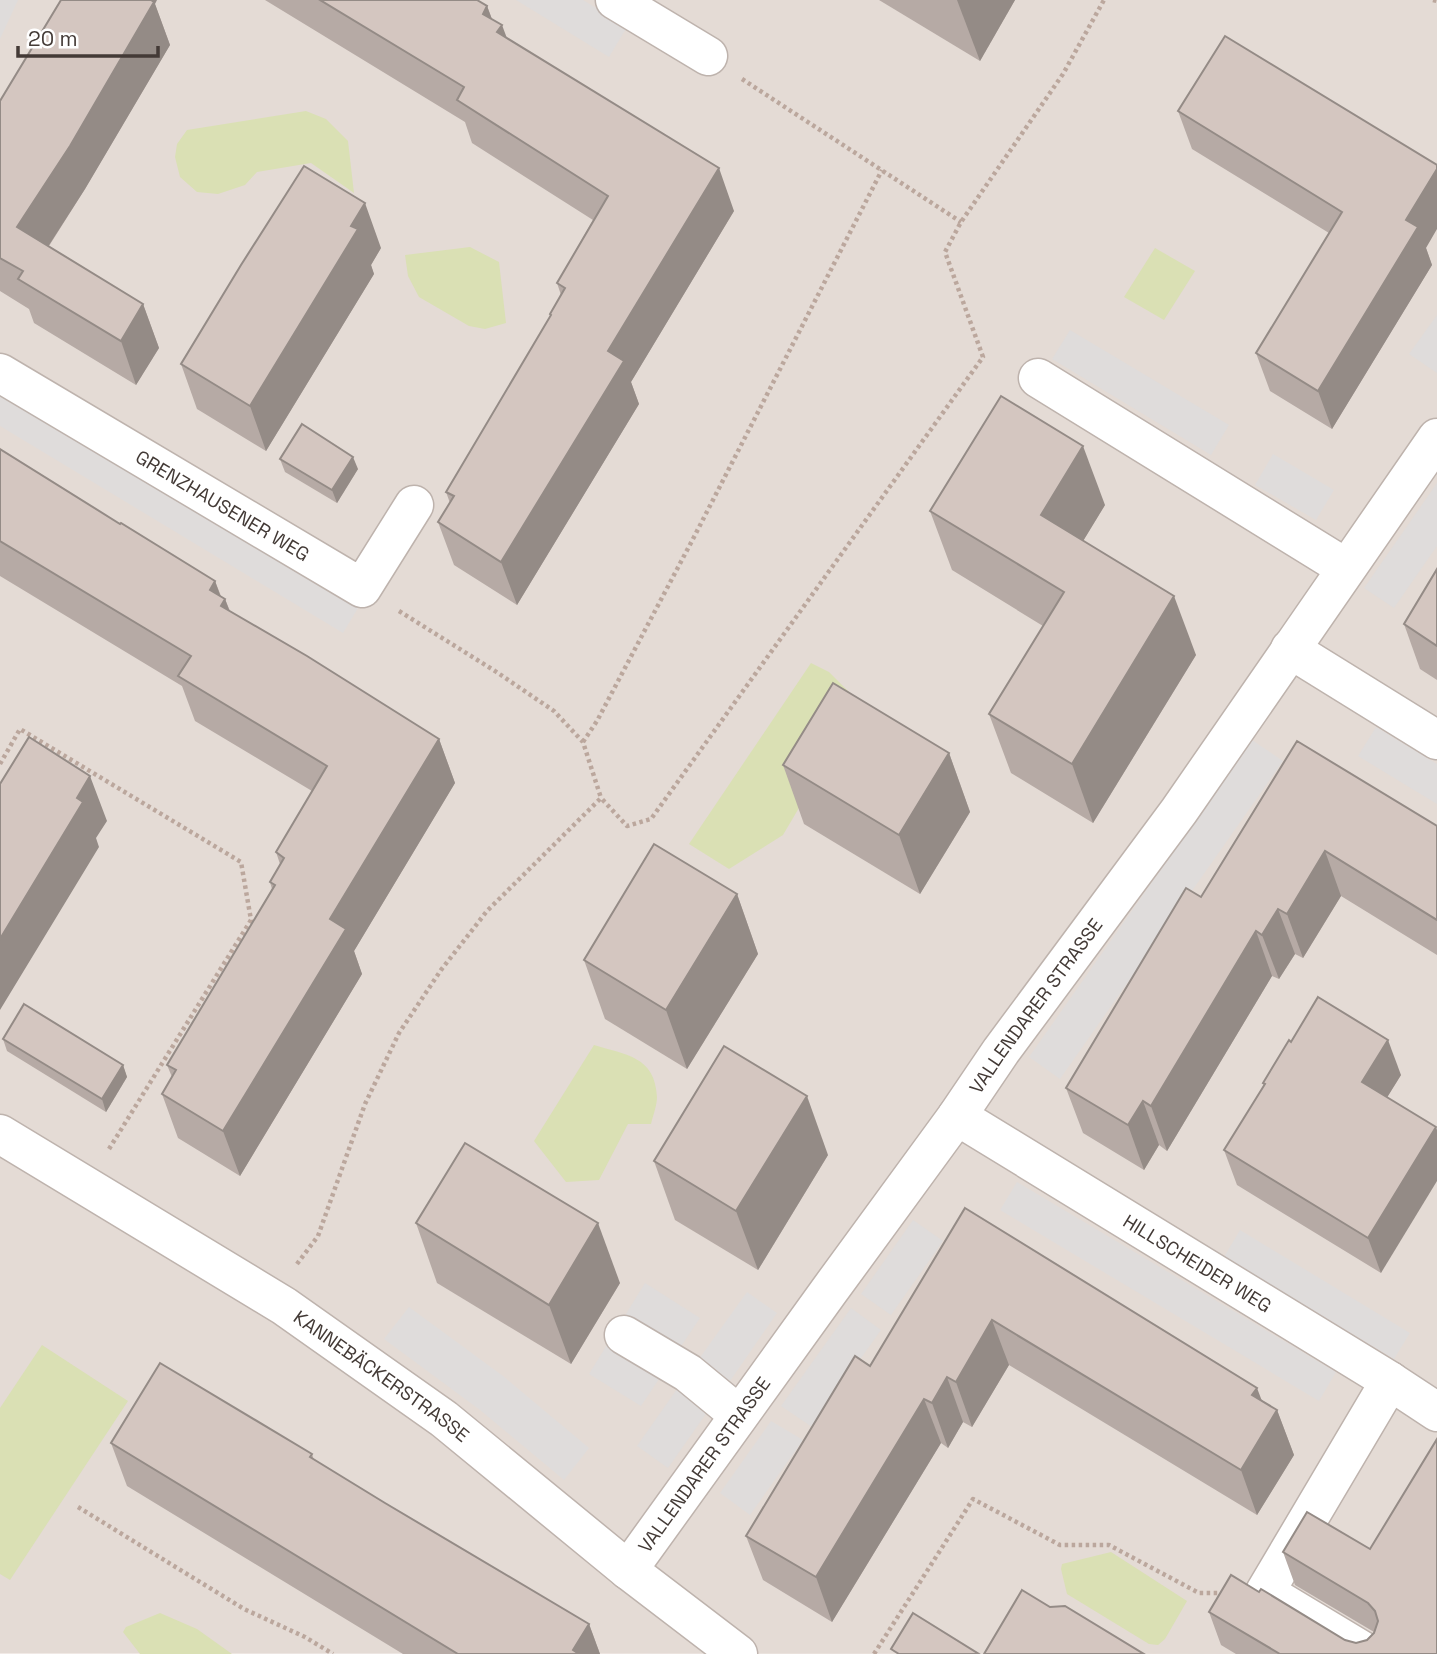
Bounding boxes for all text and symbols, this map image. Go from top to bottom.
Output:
scale bar [18,14,158,58]
text: 20 m [28,25,78,52]
street label: GRENZHAUSENER WEG [131,444,314,567]
street label: VALLENDARER STRASSE [963,913,1108,1098]
street label: HILLSCHEIDER WEG [1119,1208,1276,1318]
street label: KANNEBÄCKERSTRASSE [289,1304,475,1447]
street label: VALLENDARER STRASSE [632,1372,776,1557]

